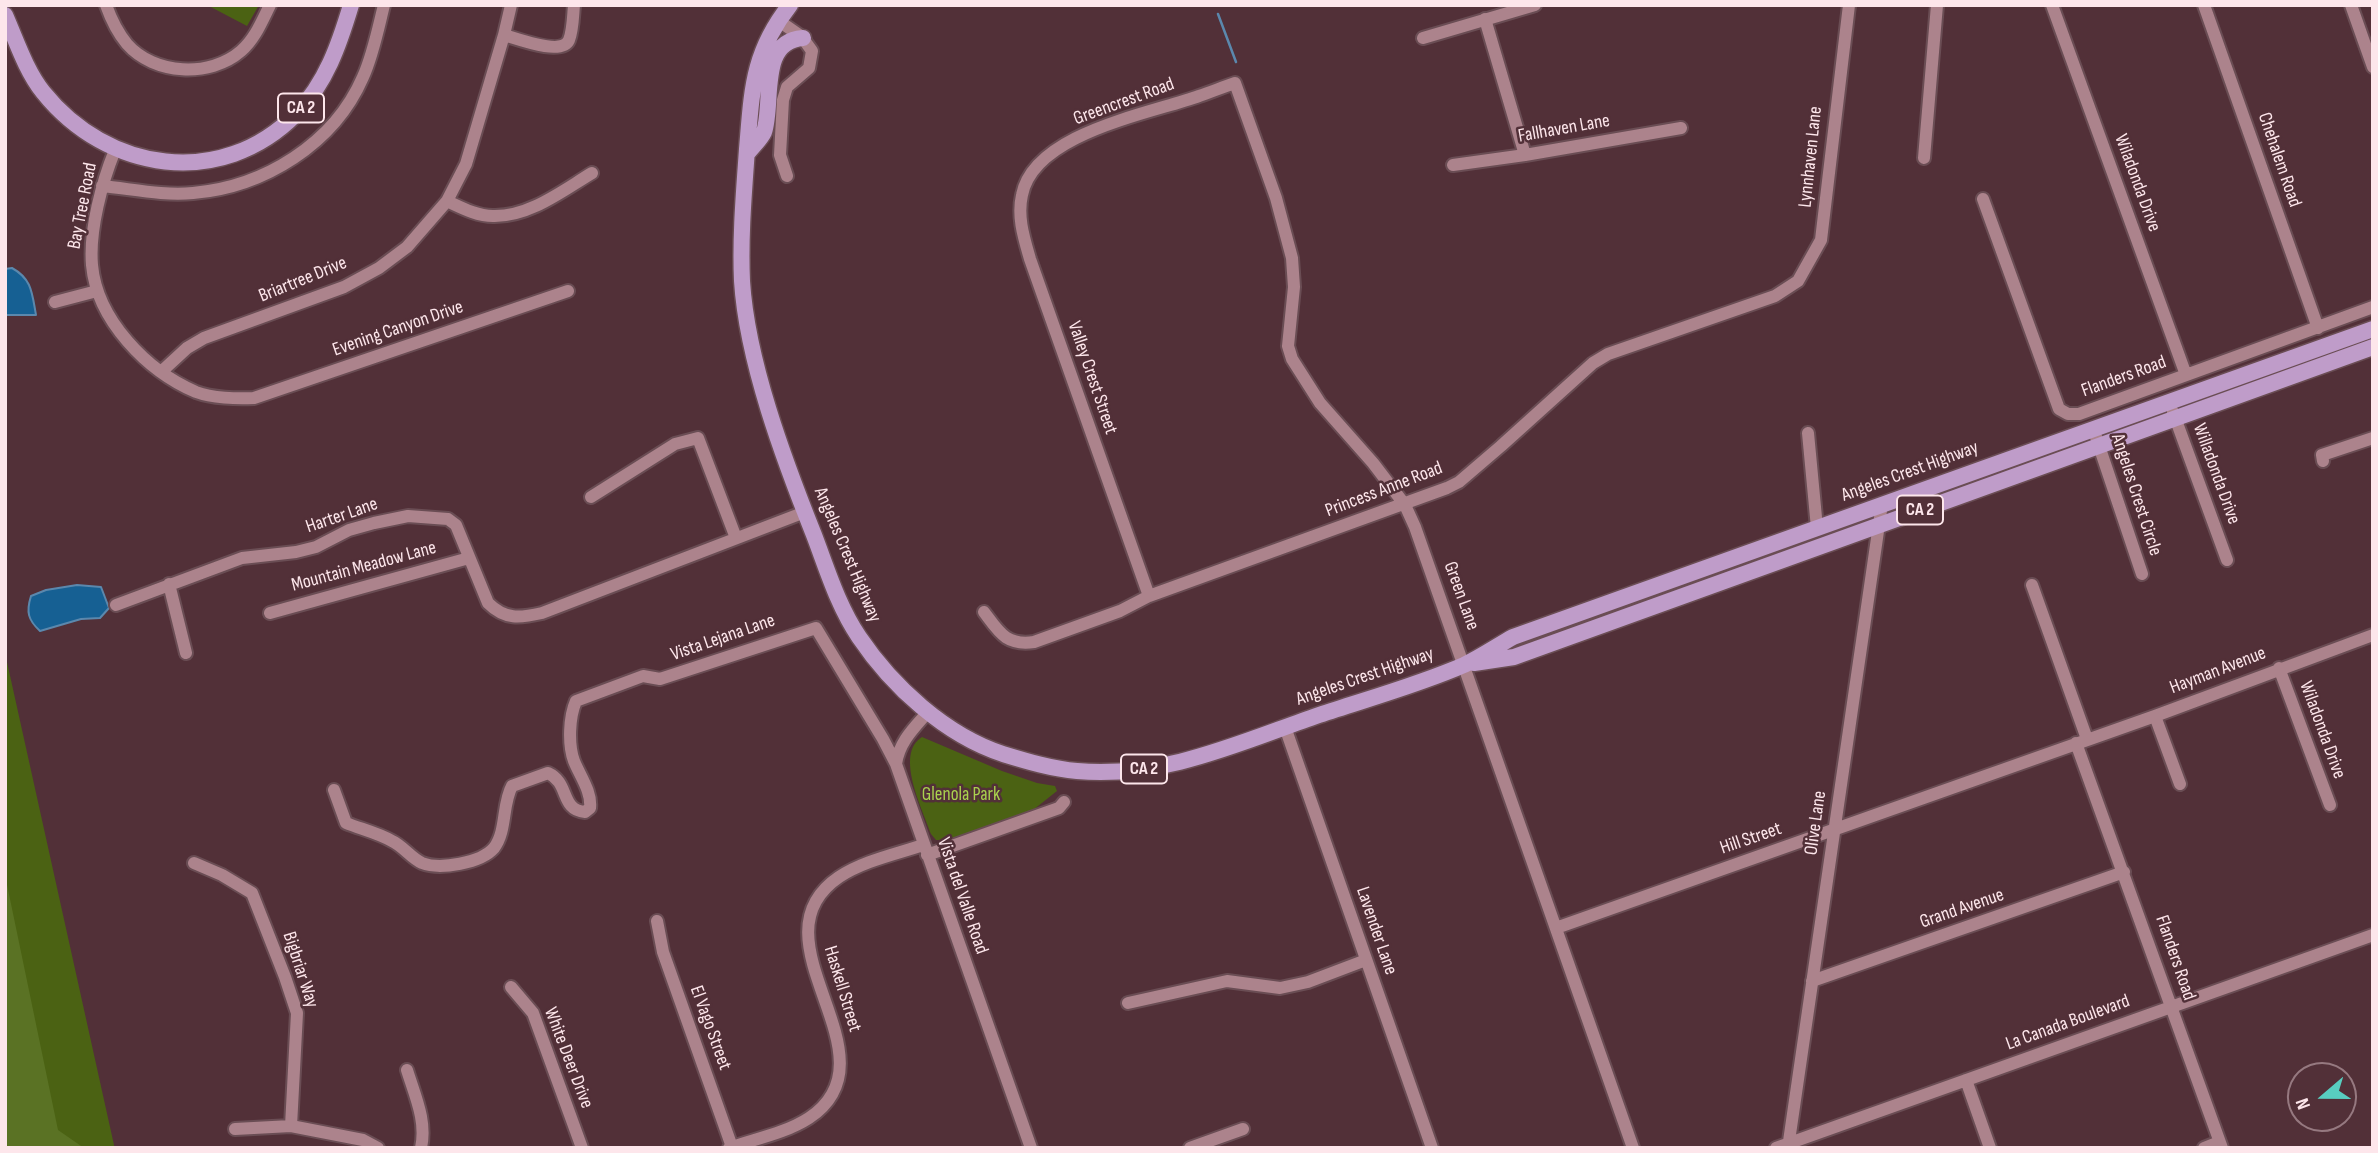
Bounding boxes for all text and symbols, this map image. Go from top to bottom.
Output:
street label: Greencrest Road [1070,73,1178,131]
road number: CA 2 [278,94,324,122]
street label: Lynnhaven Lane [1794,105,1828,209]
street label: Fallhaven Lane [1516,110,1612,148]
street label: Chehalem Road [2252,110,2306,210]
street label: Wiladonda Drive [2109,131,2165,235]
street label: Bay Tree Road [63,161,103,251]
street label: Briartree Drive [256,252,350,308]
street label: Evening Canyon Drive [330,296,466,362]
street label: Valley Crest Street [1062,319,1122,437]
street label: Flanders Road [2079,351,2169,403]
street label: Willadonda Drive [2187,420,2245,528]
street label: Angeles Crest Circle [2106,431,2166,559]
street label: Angeles Crest Highway [1838,437,1982,507]
street label: Princess Anne Road [1322,457,1446,523]
street label: Angeles Crest Highway [808,484,886,626]
street label: Harter Lane [303,493,381,539]
road number: CA 2 [1897,496,1943,524]
street label: Mountain Meadow Lane [289,537,439,597]
street label: Green Lane [1438,559,1484,633]
street label: Vista Lejana Lane [668,610,778,666]
street label: Hayman Avenue [2167,642,2269,700]
street label: Angeles Crest Highway [1293,643,1437,711]
street label: Wiladonda Drive [2294,678,2350,782]
road number: CA 2 [1121,754,1167,784]
park label: Glenola Park [922,784,1000,806]
street label: Olive Lane [1800,789,1832,857]
street label: Hill Street [1717,818,1785,860]
street label: Vista del Valle Road [931,835,993,957]
street label: Lavender Lane [1350,884,1402,978]
street label: Grand Avenue [1917,884,2007,934]
street label: Flanders Road [2150,912,2200,1004]
street label: Bigbriar Way [277,929,323,1011]
street label: Haskell Street [818,943,866,1035]
street label: El Vago Street [684,983,736,1073]
street label: La Canada Boulevard [2003,990,2133,1056]
street label: White Deer Drive [538,1004,598,1112]
north arrow [2287,1062,2357,1132]
text: N [2291,1095,2316,1112]

